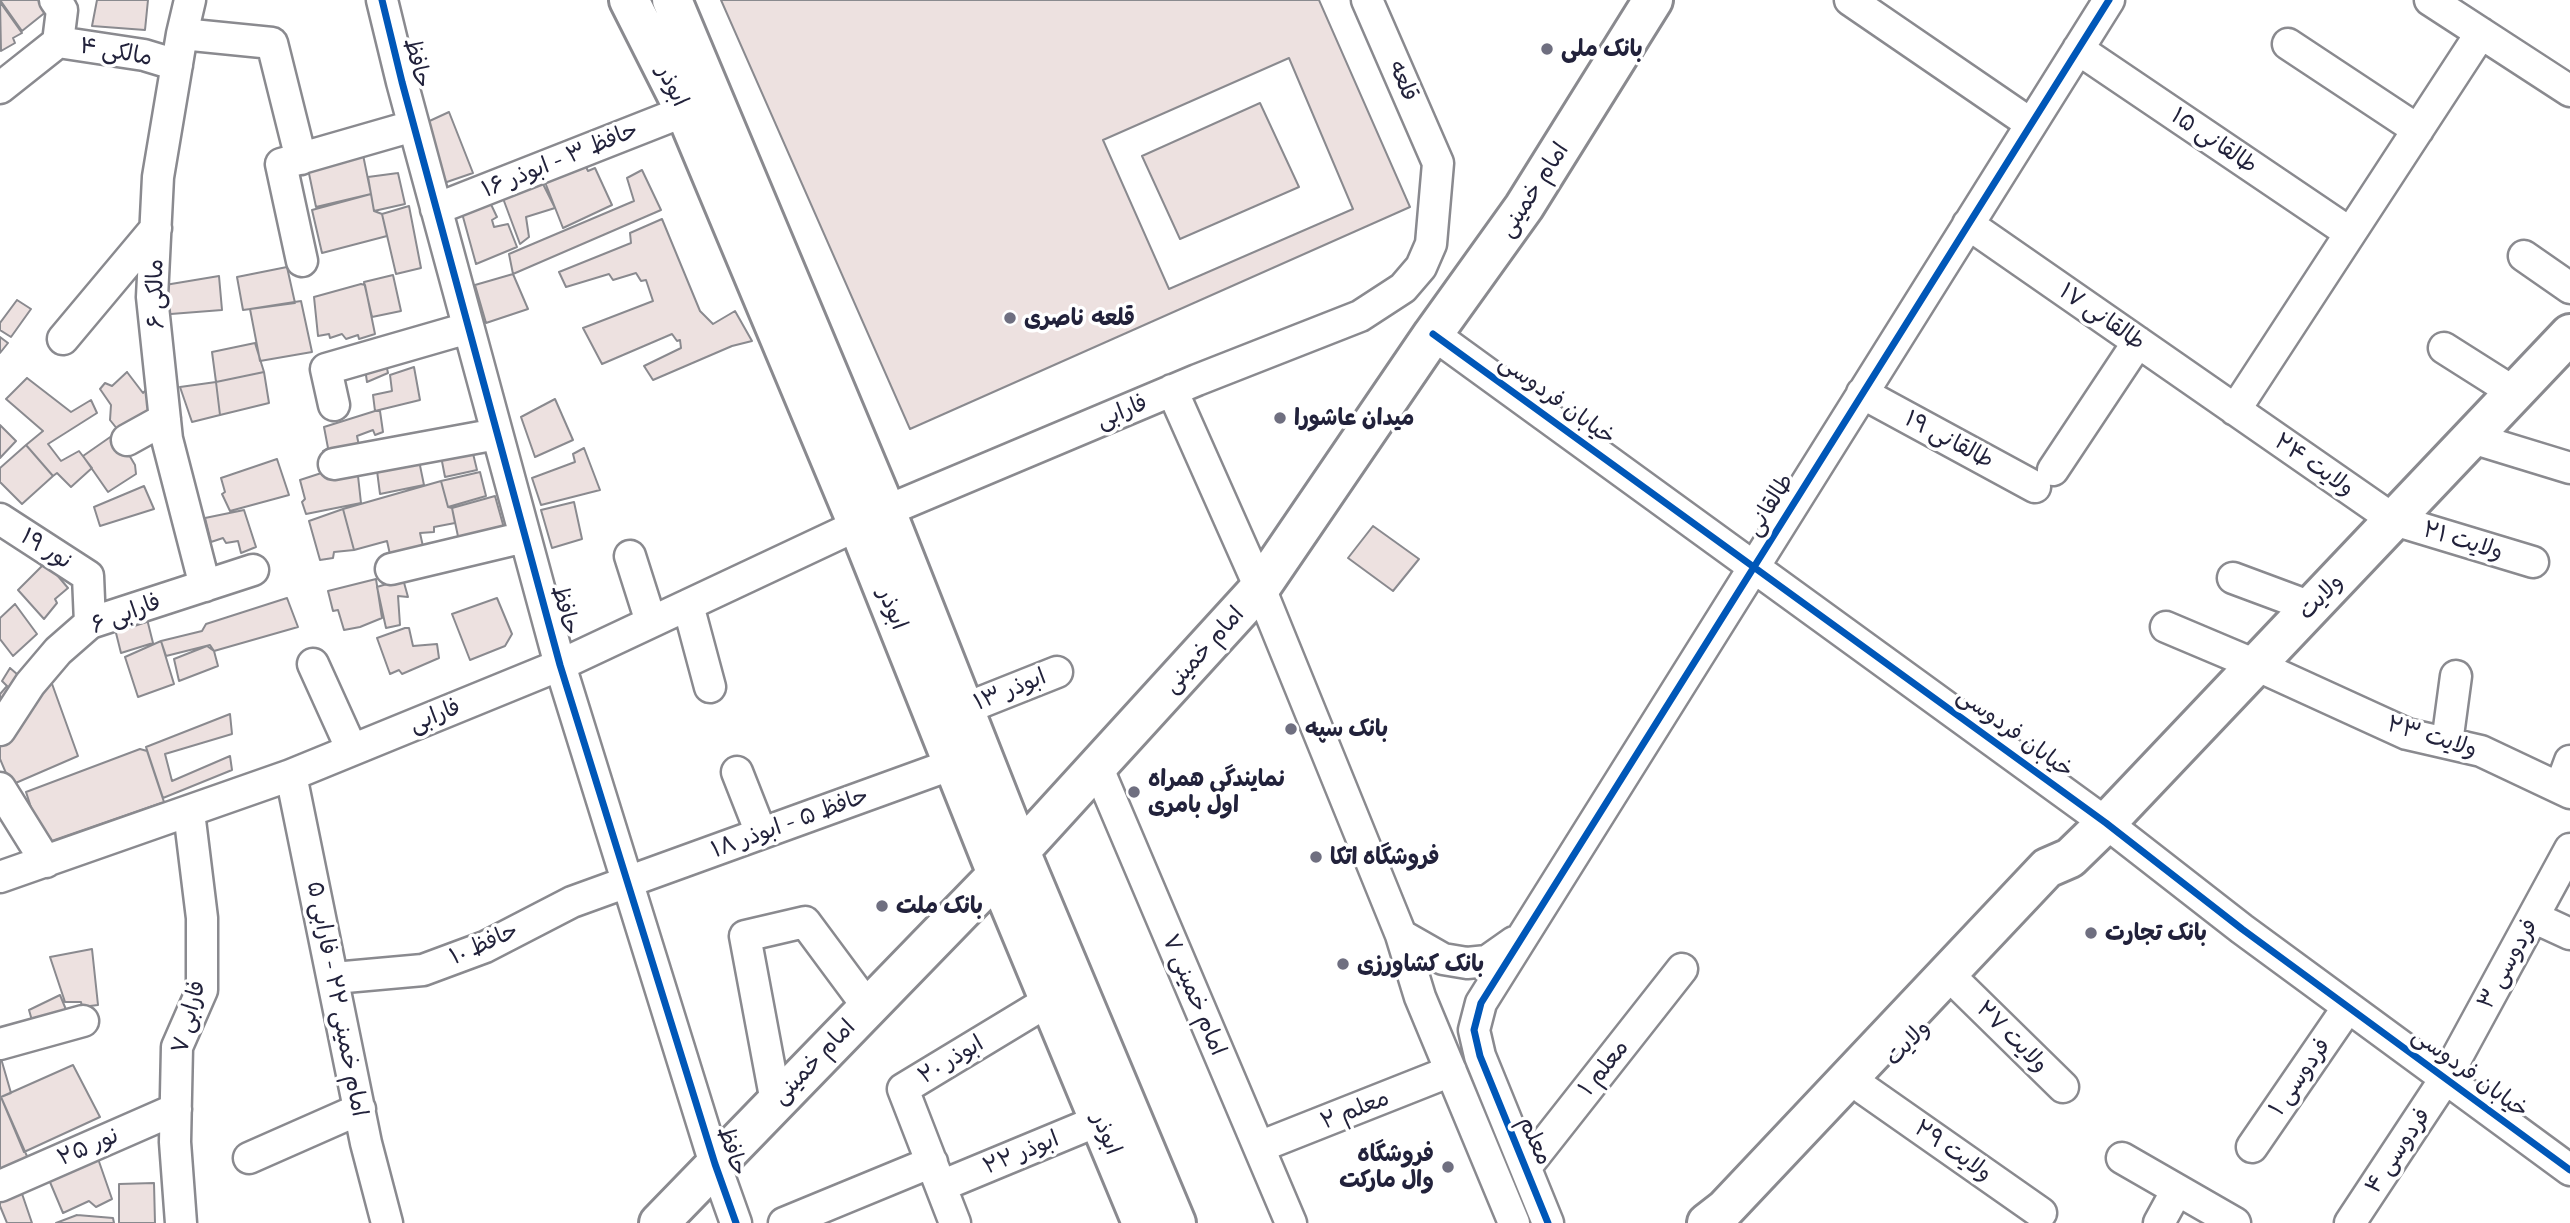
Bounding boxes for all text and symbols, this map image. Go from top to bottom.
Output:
street label: مالکی ۴ [78,32,154,72]
street label: حافظ [397,35,437,91]
place label: بانک ملی [1561,35,1643,63]
marker: بانک ملی [1539,41,1555,57]
street label: قلعه [1382,57,1424,105]
street label: ابوذر [650,61,694,111]
street label: طالقانی ۱۵ [2166,102,2262,180]
street label: حافظ ۳ - ابوذر ۱۶ [478,116,642,204]
street label: امام خمینی [1493,137,1575,243]
street label: مالکی ۶ [142,259,170,329]
street label: طالقانی ۱۷ [2054,277,2150,357]
place label: قلعه ناصری [1024,304,1135,332]
marker: قلعه ناصری [1002,310,1018,326]
street label: خیابان فردوسی [1494,349,1620,451]
street label: فارابی [1092,389,1152,435]
place label: میدان عاشورا [1294,404,1414,432]
street label: طالقانی ۱۹ [1900,405,1998,475]
marker: میدان عاشورا [1272,410,1288,426]
street label: ولایت ۲۴ [2269,428,2359,502]
street label: طالقانی [1740,469,1800,541]
street label: ولایت ۲۱ [2420,516,2506,566]
street label: نور ۱۹ [15,523,77,575]
street label: ولایت [2293,568,2349,626]
street label: حافظ [545,582,585,638]
street label: ابوذر [871,584,913,634]
street label: فارابی ۶ [87,588,165,640]
street label: امام خمینی [1158,601,1250,699]
street label: ابوذر ۱۳ [970,663,1050,717]
street label: خیابان فردوسی [1952,682,2078,784]
street label: فارابی [405,693,465,739]
street label: ولایت ۲۳ [2384,710,2480,764]
place label: بانک سپه [1305,715,1388,743]
marker: بانک سپه [1283,721,1299,737]
place label: نمایندگی همراه اول بامری [1148,765,1285,819]
street label: حافظ ۵ - ابوذر ۱۸ [708,782,872,864]
marker: نمایندگی همراه اول بامری [1126,784,1142,800]
place label: فروشگاه اتکا [1330,843,1440,871]
marker: فروشگاه اتکا [1308,849,1324,865]
street label: امام خمینی ۲۲ - فارابی ۵ [301,879,373,1119]
place label: بانک ملت [896,892,983,920]
marker: بانک ملت [874,898,890,914]
street label: فردوسی ۳ [2472,914,2544,1014]
street label: حافظ ۱۰ [446,917,522,971]
place label: بانک تجارت [2105,919,2207,947]
marker: بانک تجارت [2083,925,2099,941]
street label: امام خمینی ۷ [1156,930,1232,1060]
place label: بانک کشاورزی [1357,950,1484,978]
marker: بانک کشاورزی [1335,956,1351,972]
street label: فارابی ۷ [166,977,212,1057]
street label: ولایت ۲۷ [1970,995,2054,1079]
street label: امام خمینی [767,1014,861,1110]
street label: ولایت [1880,1014,1936,1072]
street label: خیابان فردوسی [2407,1022,2533,1124]
street label: ابوذر ۲۰ [913,1030,989,1090]
street label: فردوسی ۱ [2263,1033,2337,1121]
street label: معلم ۱ [1573,1034,1635,1102]
street label: معلم ۲ [1317,1084,1393,1136]
street label: فردوسی ۴ [2359,1103,2437,1199]
street label: ابوذر [1085,1109,1127,1159]
street label: معلم [1512,1112,1558,1170]
street label: ولایت ۲۹ [1909,1114,1997,1188]
street label: نور ۲۵ [53,1122,123,1172]
street label: حافظ [711,1123,753,1179]
street label: ابوذر ۲۲ [979,1125,1063,1181]
place label: فروشگاه وال مارکت [1339,1140,1434,1194]
marker: فروشگاه وال مارکت [1440,1159,1456,1175]

